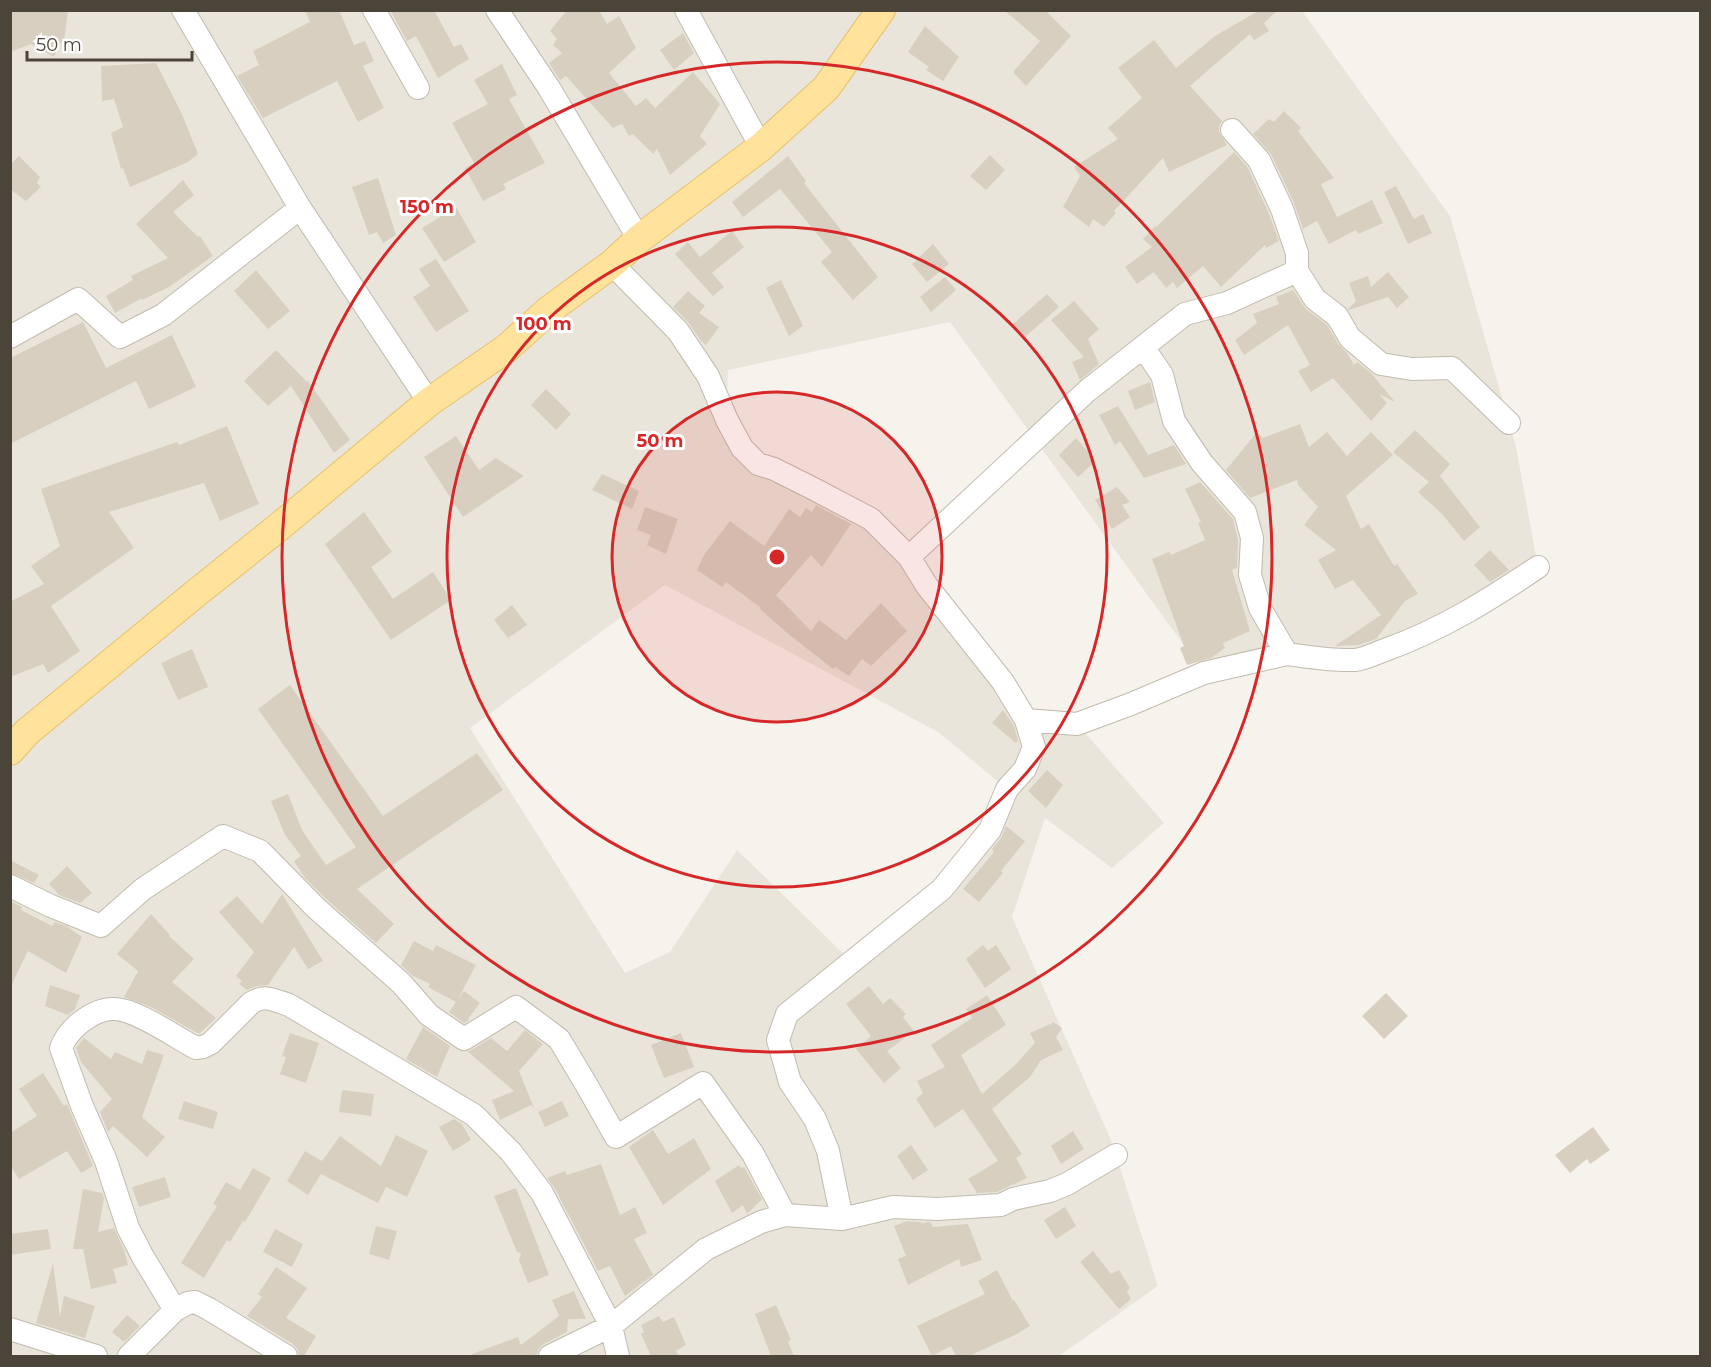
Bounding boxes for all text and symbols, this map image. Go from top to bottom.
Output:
scale bar [27,24,192,62]
text: 50 m [36,34,82,56]
text: 150 m [400,196,454,218]
text: 100 m [516,313,572,335]
text: 50 m [637,430,683,452]
centre of rings [767,547,787,567]

